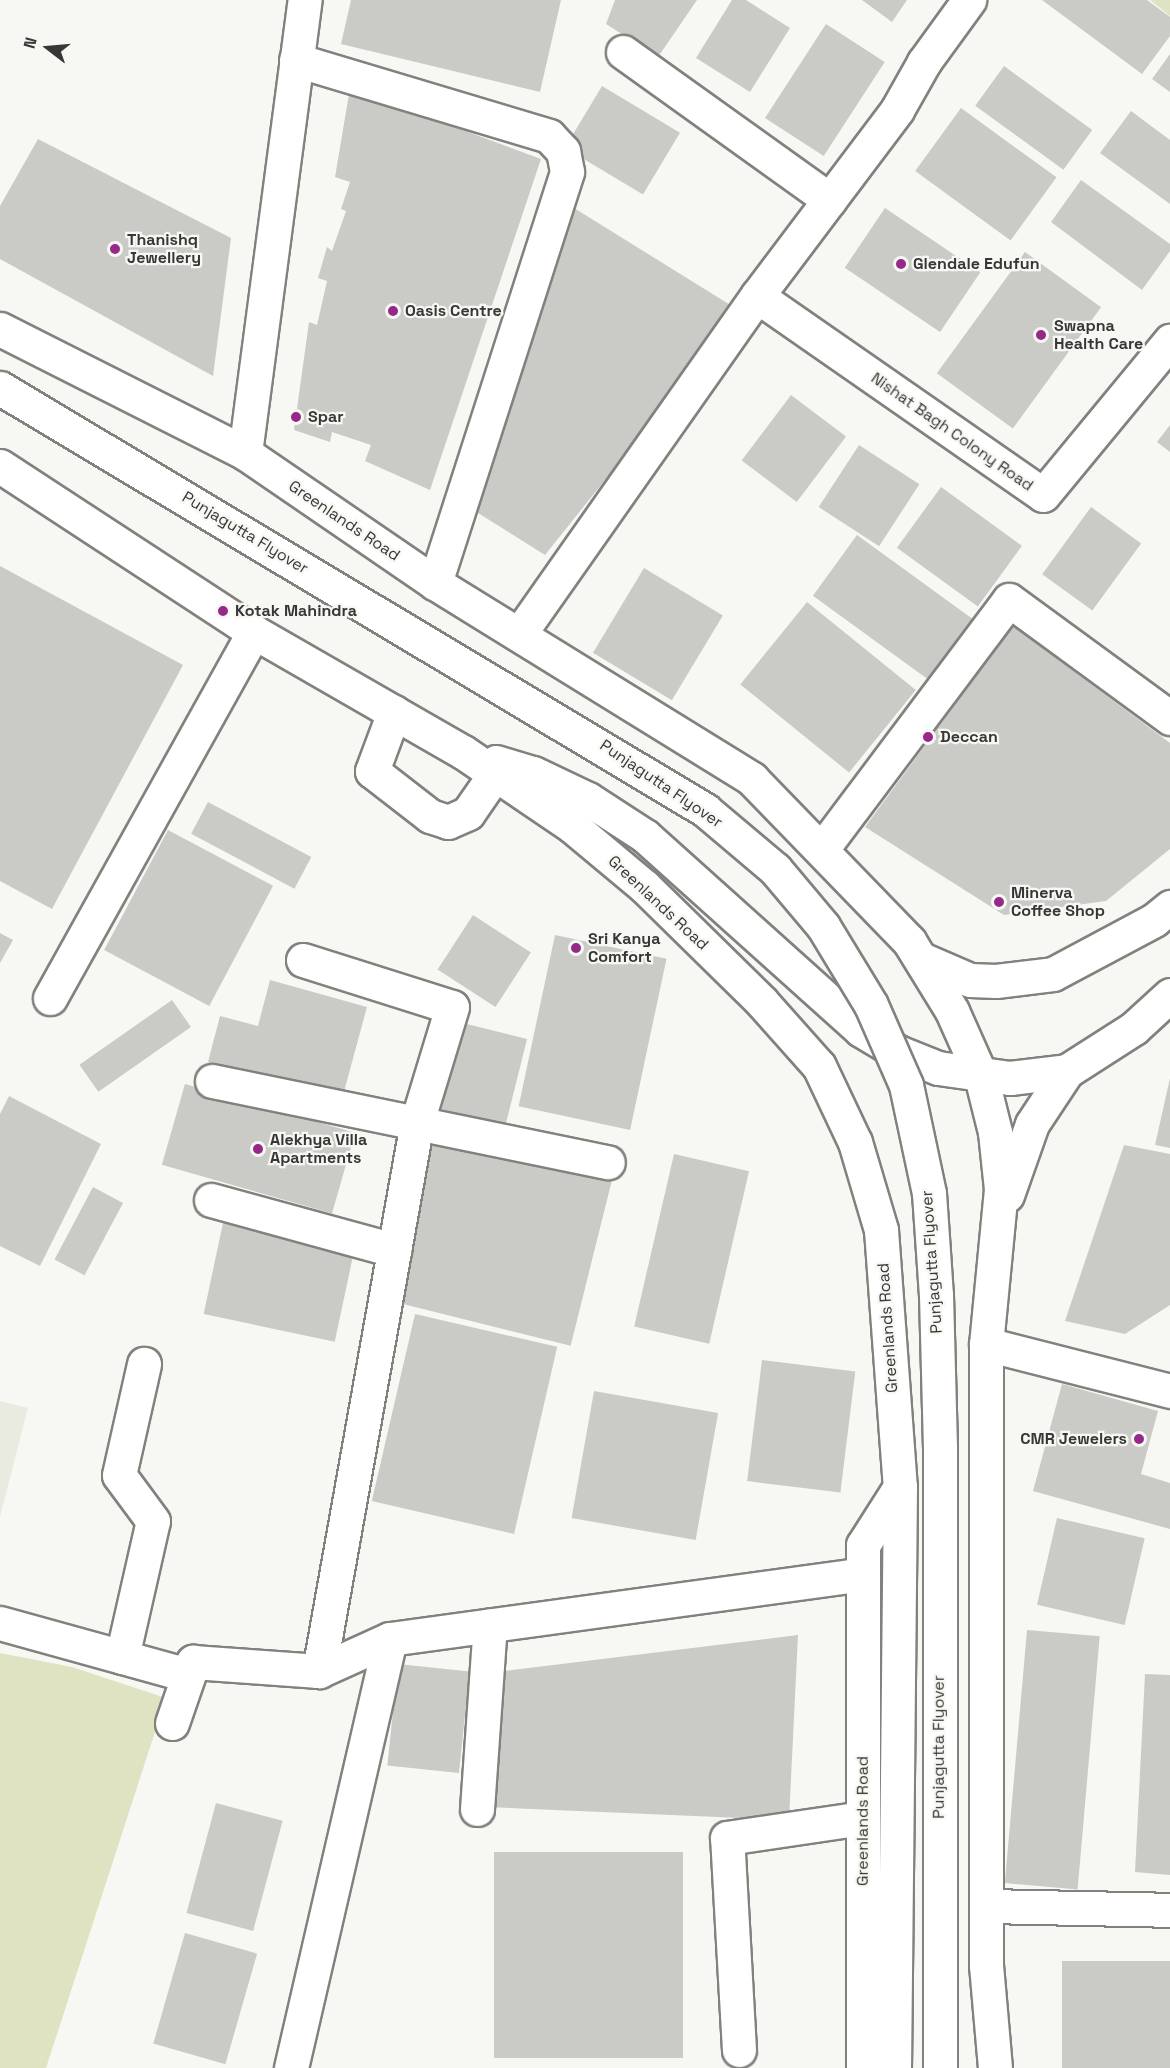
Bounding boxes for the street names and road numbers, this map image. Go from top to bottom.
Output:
street label: Nishat Bagh Colony Road [867,369,1037,495]
street label: Greenlands Road [285,477,403,565]
street label: Punjagutta Flyover [178,488,312,578]
street label: Punjagutta Flyover [596,736,726,832]
street label: Greenlands Road [604,852,712,954]
street label: Punjagutta Flyover [917,1190,947,1334]
street label: Greenlands Road [874,1262,902,1394]
street label: Punjagutta Flyover [929,1675,949,1819]
street label: Greenlands Road [853,1756,873,1886]

